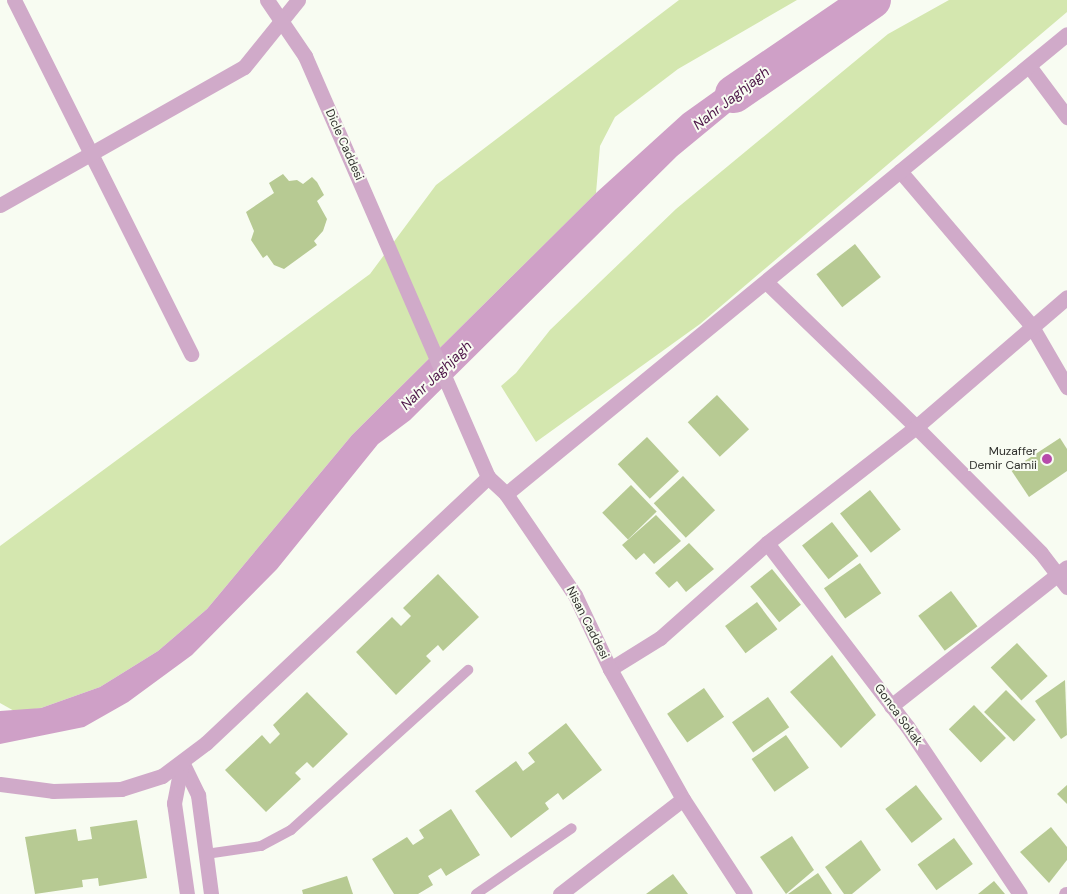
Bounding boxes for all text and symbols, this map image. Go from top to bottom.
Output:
water label: Nahr Jaghjagh [690,63,772,133]
street label: Dicle Caddesi [322,107,366,183]
water label: Nahr Jaghjagh [397,337,475,413]
place label: Muzaffer Demir Camii [969,445,1037,473]
marker: Muzaffer Demir Camii [1041,453,1053,465]
street label: Nisan Caddesi [562,584,612,662]
street label: Gonca Sokak [871,682,925,748]

